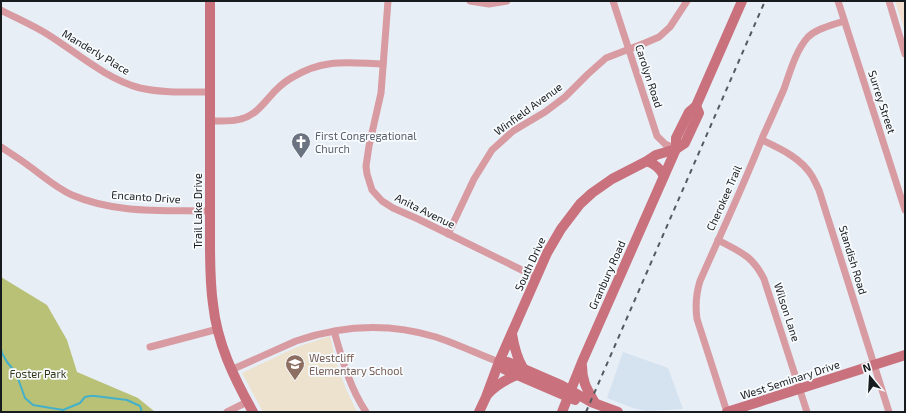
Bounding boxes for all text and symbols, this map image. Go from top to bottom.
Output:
street label: Manderly Place [60,26,133,77]
street label: Carolyn Road [633,43,666,109]
street label: Surrey Street [866,69,899,135]
street label: Winfield Avenue [491,80,564,138]
place label: First Congregational Church [315,129,417,155]
church icon: First Congregational Church [290,131,312,159]
street label: Cherokee Trail [703,162,744,233]
street label: Trail Lake Drive [191,173,204,249]
street label: Encanto Drive [111,188,181,205]
street label: Anita Avenue [393,190,457,231]
street label: Standish Road [837,224,870,296]
street label: South Drive [511,235,548,293]
street label: Granbury Road [586,238,628,311]
street label: Wilson Lane [772,281,803,343]
place label: Westcliff Elementary School [309,351,403,377]
school or university icon: Westcliff Elementary School [284,353,306,381]
street label: West Seminary Drive [738,357,841,402]
north arrow [850,357,890,397]
text: N [861,360,873,374]
park label: Foster Park [10,367,67,380]

